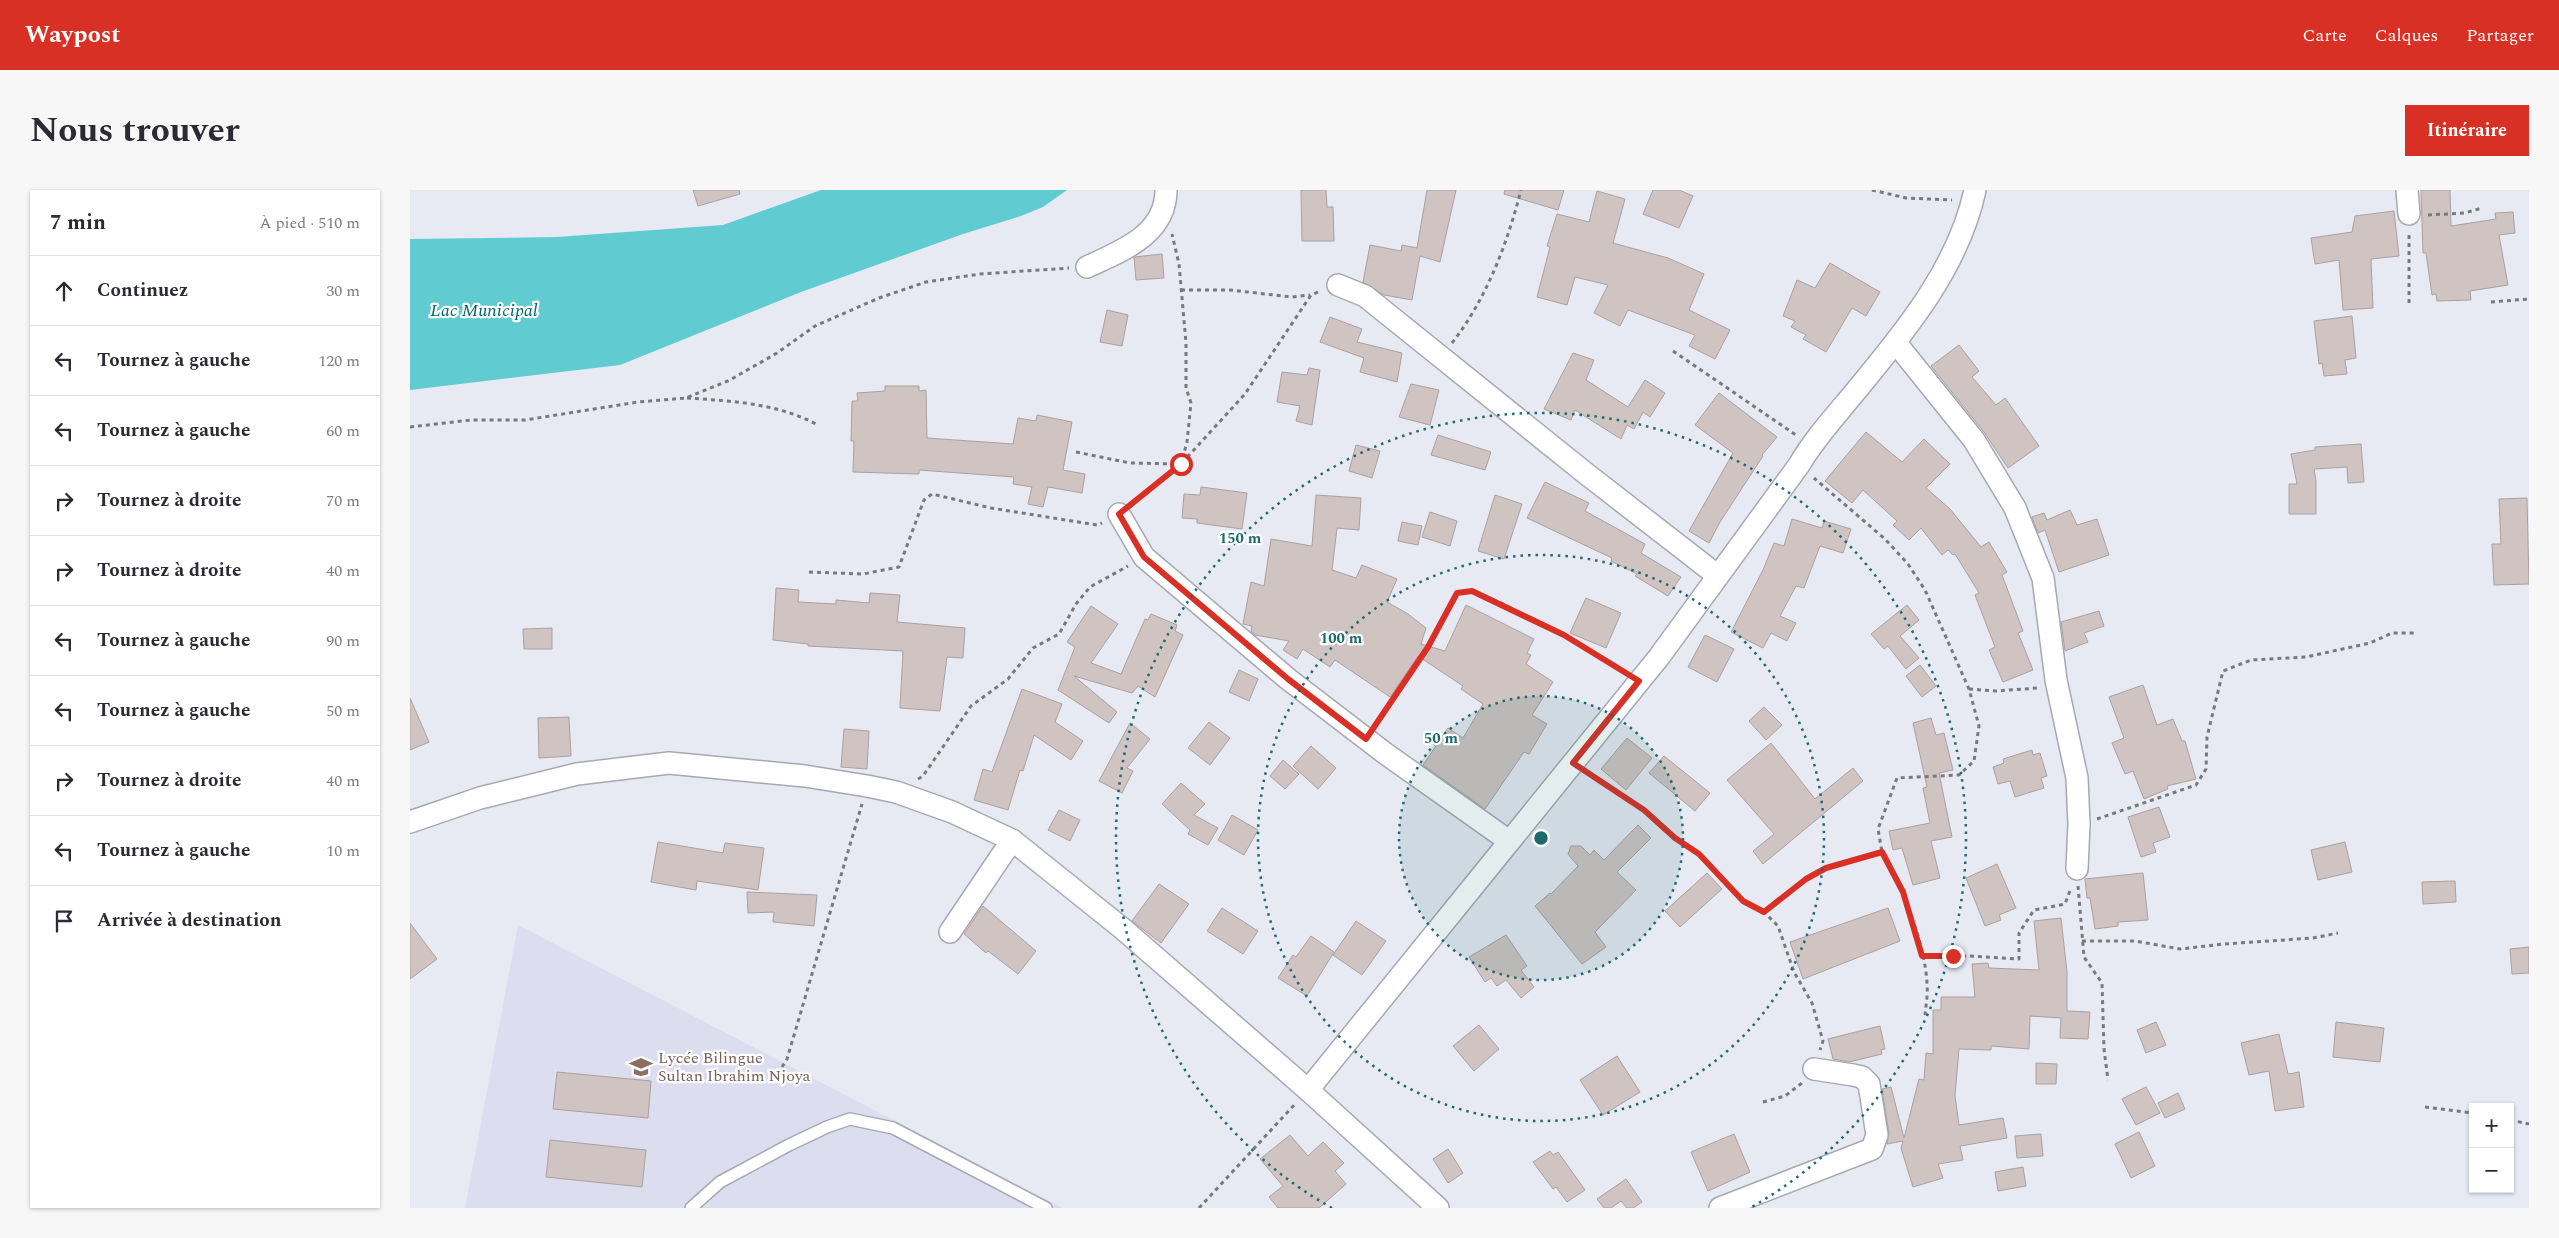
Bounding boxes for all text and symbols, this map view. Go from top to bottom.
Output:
text: Waypost [25,17,121,53]
text: Carte [2303,22,2347,49]
text: Calques [2375,22,2438,49]
text: Partager [2466,22,2534,49]
text: Nous trouver [30,104,240,157]
button: Itinéraire [2405,105,2529,156]
text: 7 min [50,207,106,239]
text: À pied · 510 m [259,211,360,235]
text: Continuez [97,276,188,305]
icon: ahead [50,277,78,305]
text: 30 m [326,279,360,303]
water label: Lac Municipal [430,297,538,324]
text: Tournez à gauche [97,346,250,375]
icon: left [50,347,78,375]
text: 120 m [318,349,360,373]
text: Tournez à gauche [97,416,250,445]
icon: left [50,417,78,445]
text: 60 m [326,419,360,443]
route start [1170,453,1193,476]
text: Tournez à droite [97,486,241,515]
icon: right [50,487,78,515]
text: 70 m [326,489,360,513]
text: 150 m [1219,527,1262,550]
text: Tournez à droite [97,556,241,585]
icon: right [50,557,78,585]
text: 40 m [326,559,360,583]
text: Tournez à gauche [97,626,250,655]
icon: left [50,627,78,655]
text: 100 m [1320,627,1363,650]
text: 90 m [326,629,360,653]
text: Tournez à gauche [97,696,250,725]
icon: left [50,697,78,725]
text: 50 m [326,699,360,723]
text: 50 m [1424,727,1459,750]
text: Tournez à droite [97,766,241,795]
icon: right [50,767,78,795]
text: 40 m [326,769,360,793]
centre of rings [1532,829,1550,847]
text: Tournez à gauche [97,836,250,865]
icon: left [50,837,78,865]
text: 10 m [326,839,360,863]
text: Arrivée à destination [97,906,281,935]
icon: arrive [50,907,78,935]
route end [1942,945,1965,968]
place label: Lycée Bilingue Sultan Ibrahim Njoya [658,1046,811,1088]
school or university icon: Lycée Bilingue Sultan Ibrahim Njoya [628,1054,654,1080]
map controls [2469,1103,2514,1193]
button: + [2469,1103,2514,1148]
button: − [2469,1148,2514,1193]

